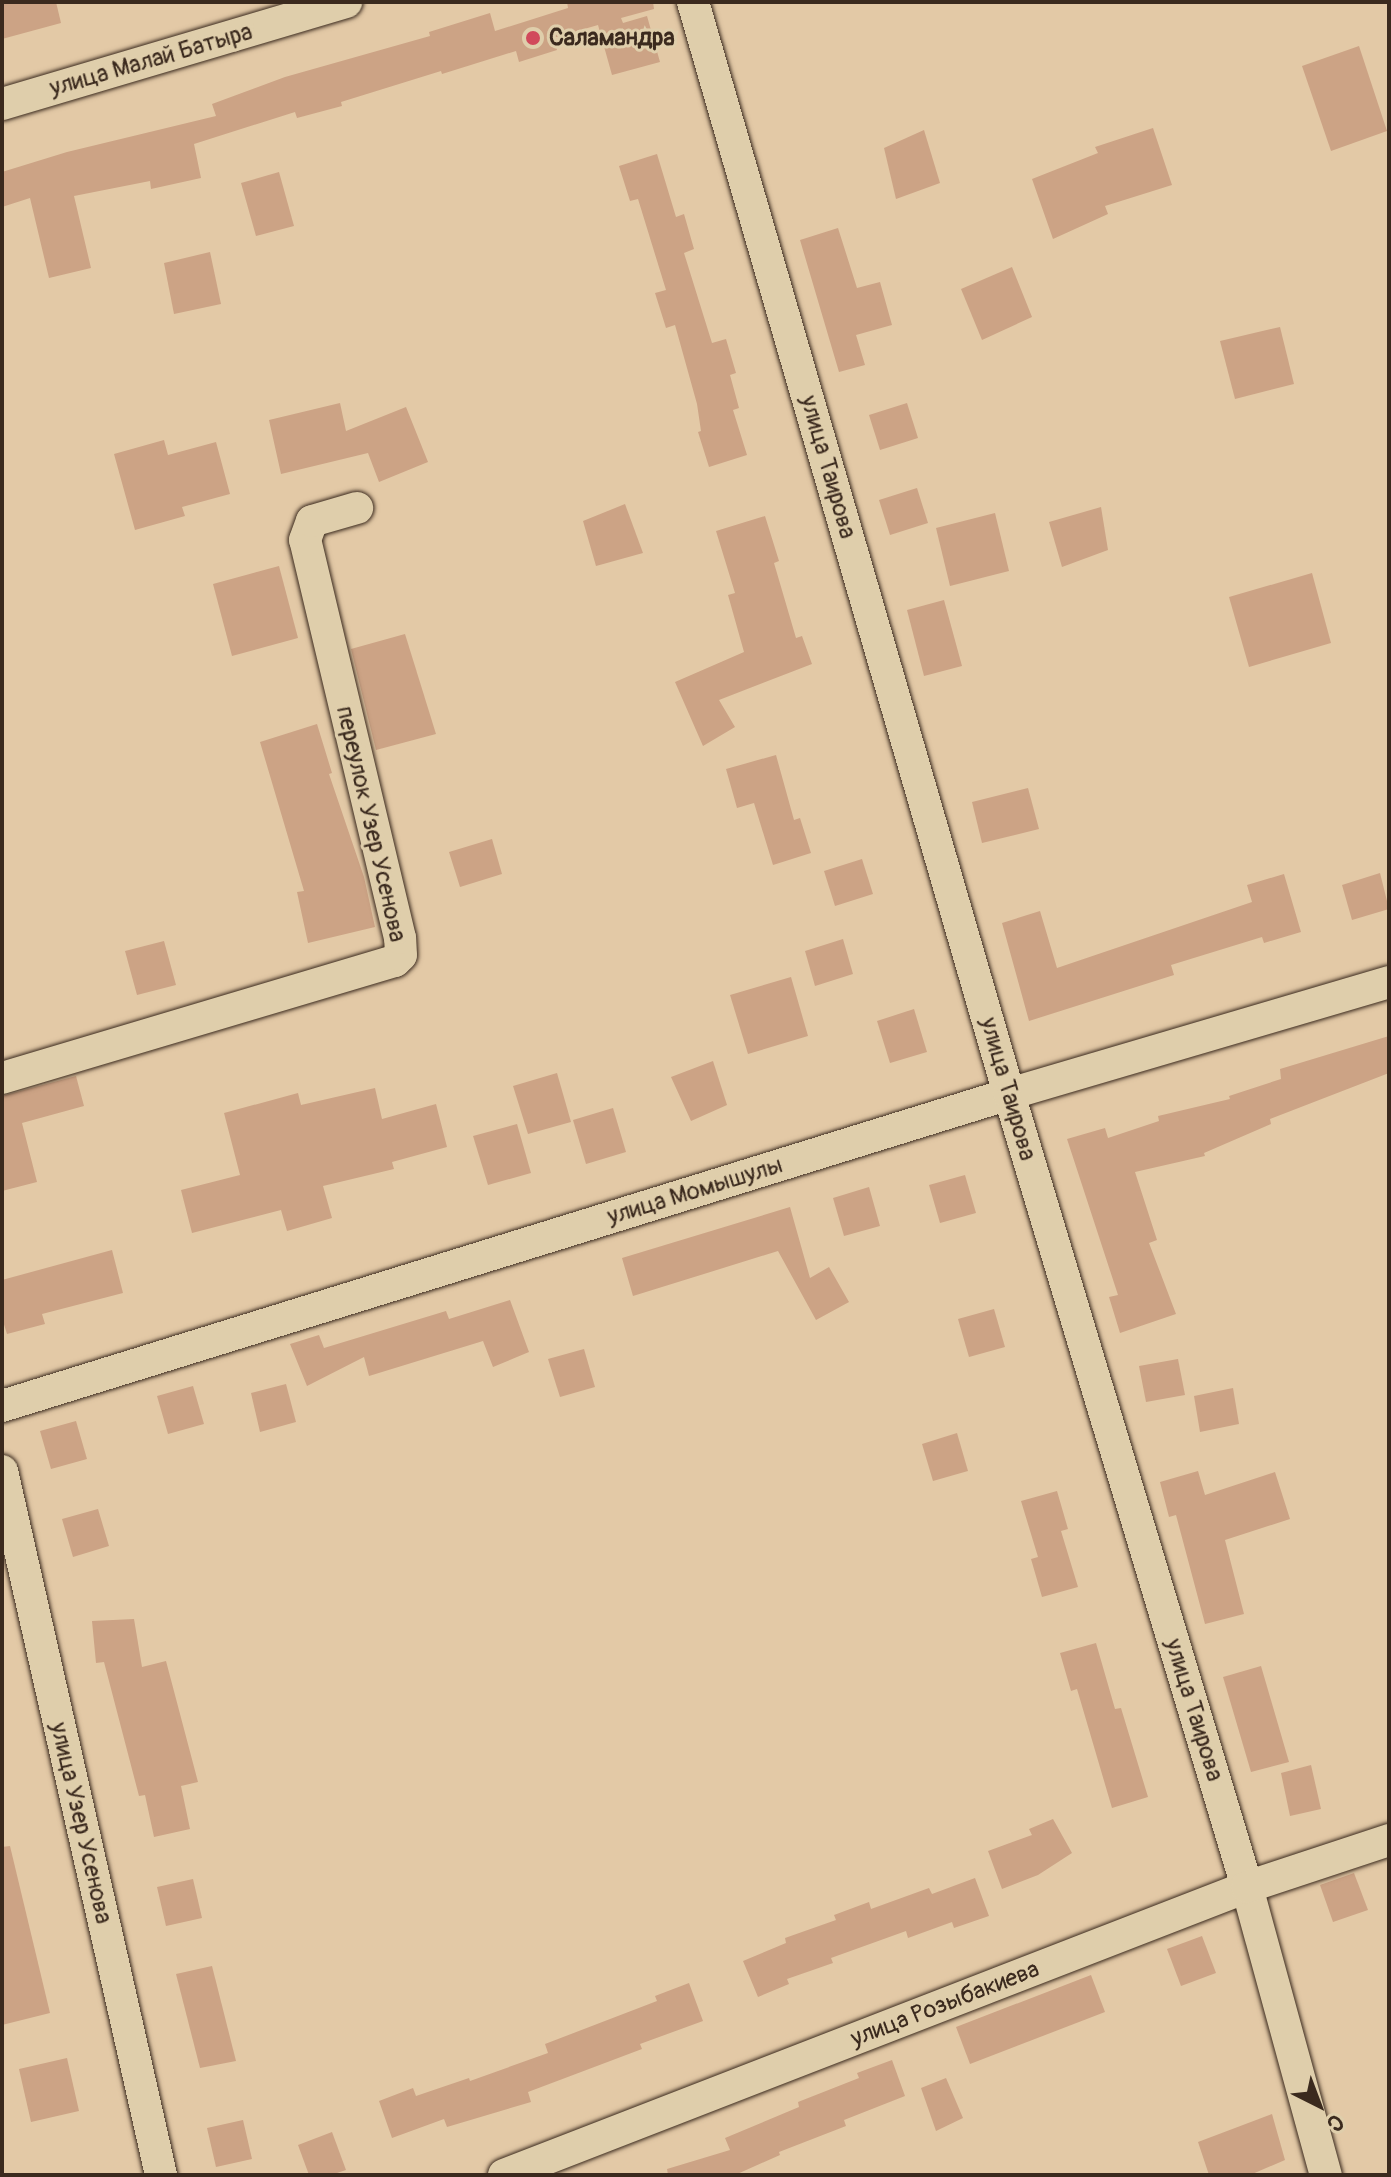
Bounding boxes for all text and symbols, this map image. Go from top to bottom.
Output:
street label: улица Малай Батыра [46,17,256,103]
place label: Саламандра [549,24,675,52]
marker: Саламандра [524,29,542,47]
street label: улица Таирова [794,392,862,542]
street label: переулок Узер Усенова [330,703,412,945]
street label: улица Таирова [974,1014,1042,1164]
street label: улица Момышулы [604,1151,786,1231]
street label: улица Таирова [1159,1635,1229,1785]
street label: улица Узер Усенова [44,1720,118,1926]
street label: улица Розыбакиева [847,1955,1043,2053]
north arrow [1279,2065,1359,2145]
text: С [1321,2108,1349,2138]

